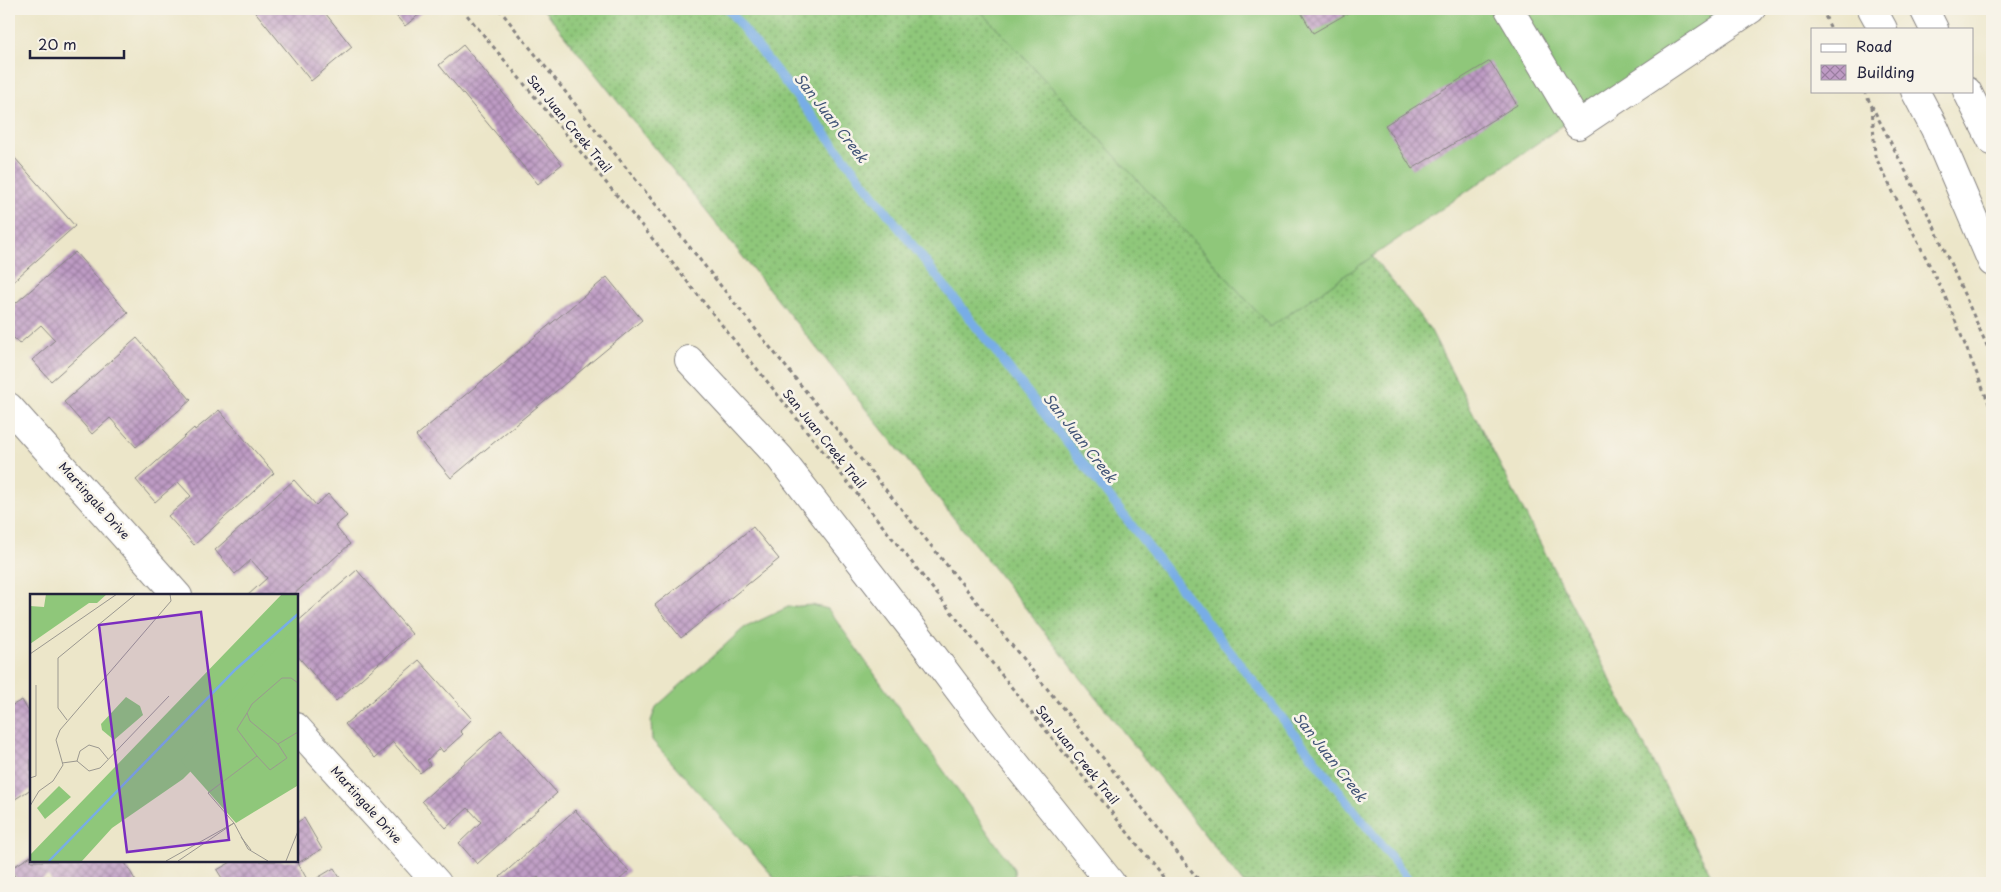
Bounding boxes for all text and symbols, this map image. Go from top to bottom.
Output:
scale bar [30,28,124,60]
legend [1811,28,1974,92]
text: 20 m [38,32,77,55]
text: Road [1856,34,1892,57]
text: Building [1856,60,1915,83]
water label: San Juan Creek [790,68,874,168]
street label: San Juan Creek Trail [523,70,616,176]
street label: San Juan Creek Trail [779,385,871,492]
water label: San Juan Creek [1039,388,1123,488]
street label: Martingale Drive [55,458,134,543]
inset map [30,594,298,862]
street label: San Juan Creek Trail [1032,701,1124,808]
water label: San Juan Creek [1289,707,1373,807]
street label: Martingale Drive [327,762,406,847]

